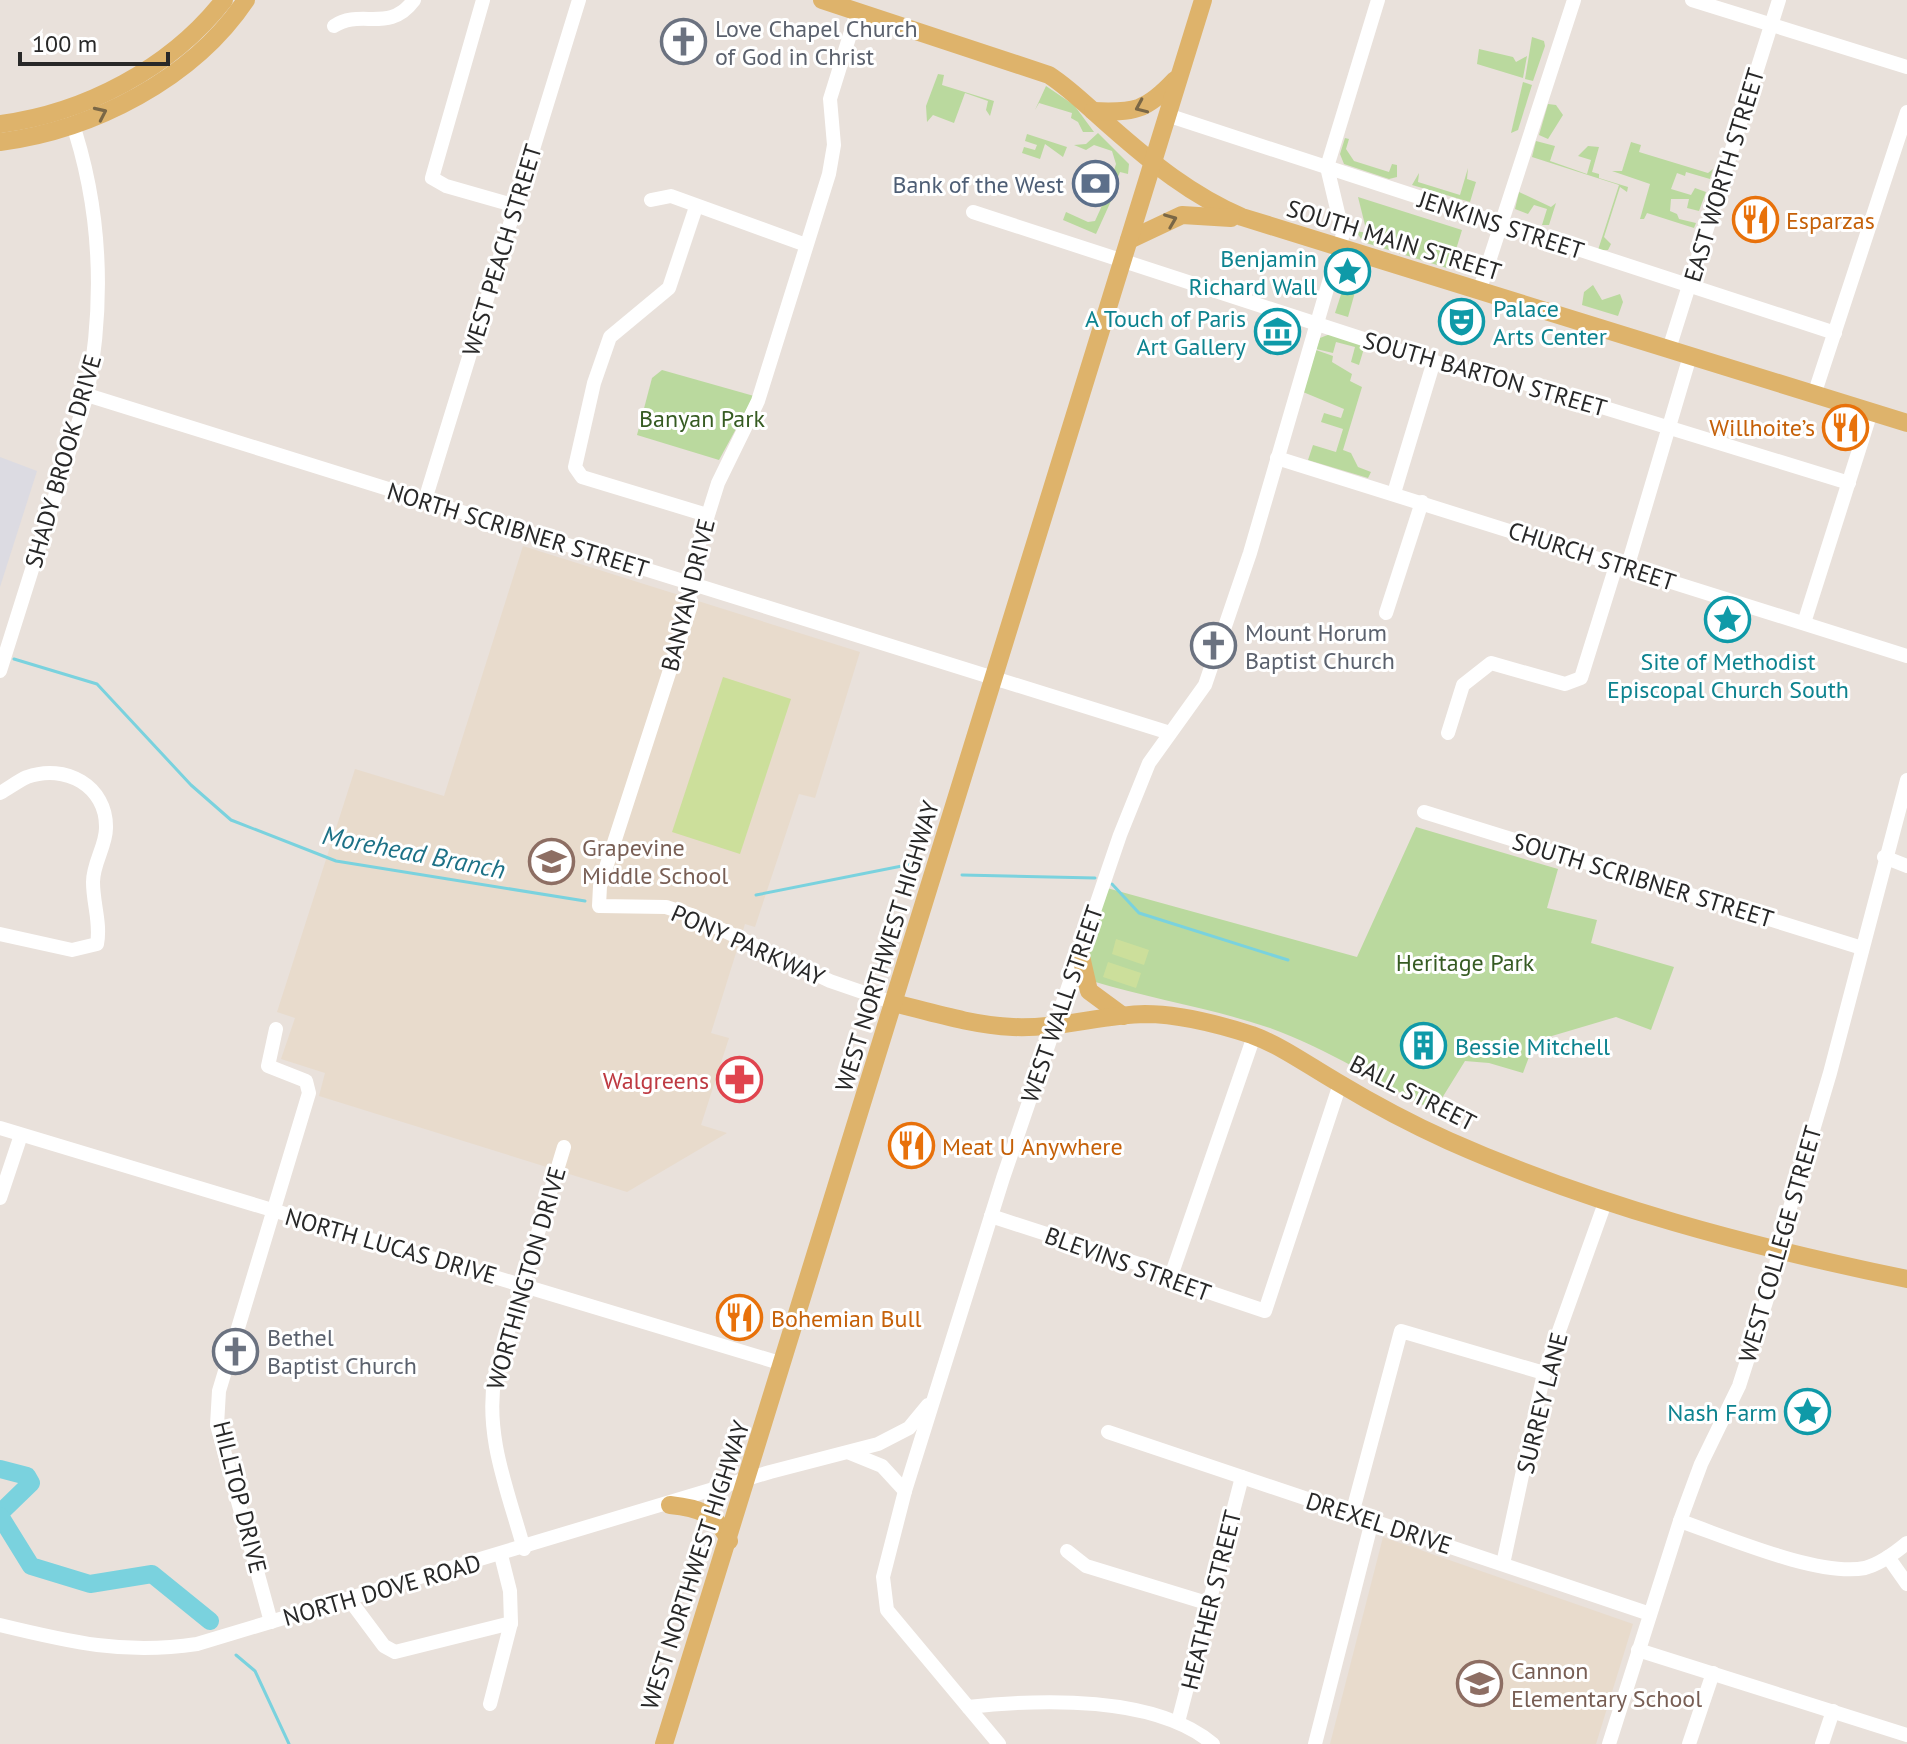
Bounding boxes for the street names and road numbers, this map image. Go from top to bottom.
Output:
street label: EAST WORTH STREET [1677,64,1771,286]
street label: WEST PEACH STREET [455,140,549,360]
street label: JENKINS STREET [1413,183,1588,266]
street label: SOUTH MAIN STREET [1283,193,1505,287]
street label: SOUTH BARTON STREET [1360,324,1610,424]
street label: SHADY BROOK DRIVE [18,351,108,571]
street label: NORTH SCRIBNER STREET [383,475,653,585]
street label: CHURCH STREET [1504,514,1680,598]
street label: BANYAN DRIVE [654,516,722,674]
street label: WEST NORTHWEST HIGHWAY [828,796,946,1095]
street label: SOUTH SCRIBNER STREET [1509,825,1777,935]
street label: PONY PARKWAY [666,897,830,993]
street label: WEST WALL STREET [1014,901,1110,1107]
street label: BALL STREET [1345,1048,1481,1138]
street label: WEST COLLEGE STREET [1731,1122,1829,1366]
street label: WORTHINGTON DRIVE [479,1163,573,1393]
street label: NORTH LUCAS DRIVE [281,1201,501,1291]
street label: BLEVINS STREET [1041,1220,1215,1308]
street label: SURREY LANE [1509,1329,1575,1477]
street label: WEST NORTHWEST HIGHWAY [634,1416,757,1714]
street label: HILLTOP DRIVE [206,1418,274,1576]
street label: DREXEL DRIVE [1302,1485,1456,1561]
street label: HEATHER STREET [1174,1507,1248,1693]
street label: NORTH DOVE ROAD [279,1547,485,1633]

